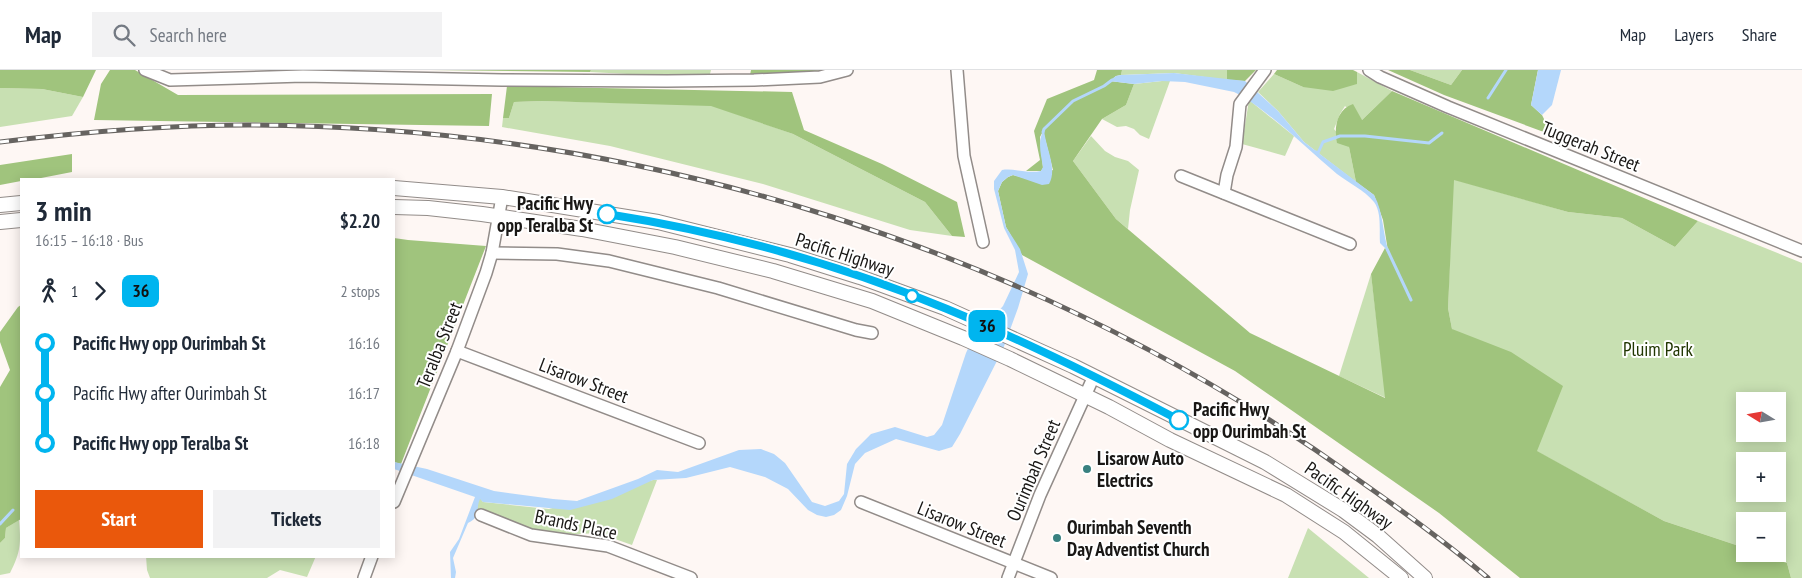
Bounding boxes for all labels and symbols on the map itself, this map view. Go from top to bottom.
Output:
street label: Tuggerah Street [1538,115,1644,177]
place label: Pacific Hwy opp Teralba St [497,191,593,237]
marker: Pacific Hwy opp Teralba St [597,204,617,224]
street label: Pacific Highway [793,227,898,281]
unlabelled marker [905,289,919,303]
street label: Teralba Street [411,298,467,392]
line badge: 36 [964,310,1010,342]
park label: Pluim Park [1623,337,1694,361]
street label: Lisarow Street [536,352,633,408]
north arrow [1736,392,1786,442]
place label: Pacific Hwy opp Ourimbah St [1193,397,1307,443]
marker: Pacific Hwy opp Ourimbah St [1169,410,1189,430]
street label: Ourimbah Street [1001,415,1065,524]
place label: Lisarow Auto Electrics [1097,446,1184,492]
street label: Pacific Highway [1300,456,1398,535]
marker: Lisarow Auto Electrics [1081,463,1093,475]
street label: Lisarow Street [914,495,1011,553]
street label: Brands Place [533,504,620,544]
place label: Ourimbah Seventh Day Adventist Church [1067,515,1209,561]
marker: Ourimbah Seventh Day Adventist Church [1051,532,1063,544]

